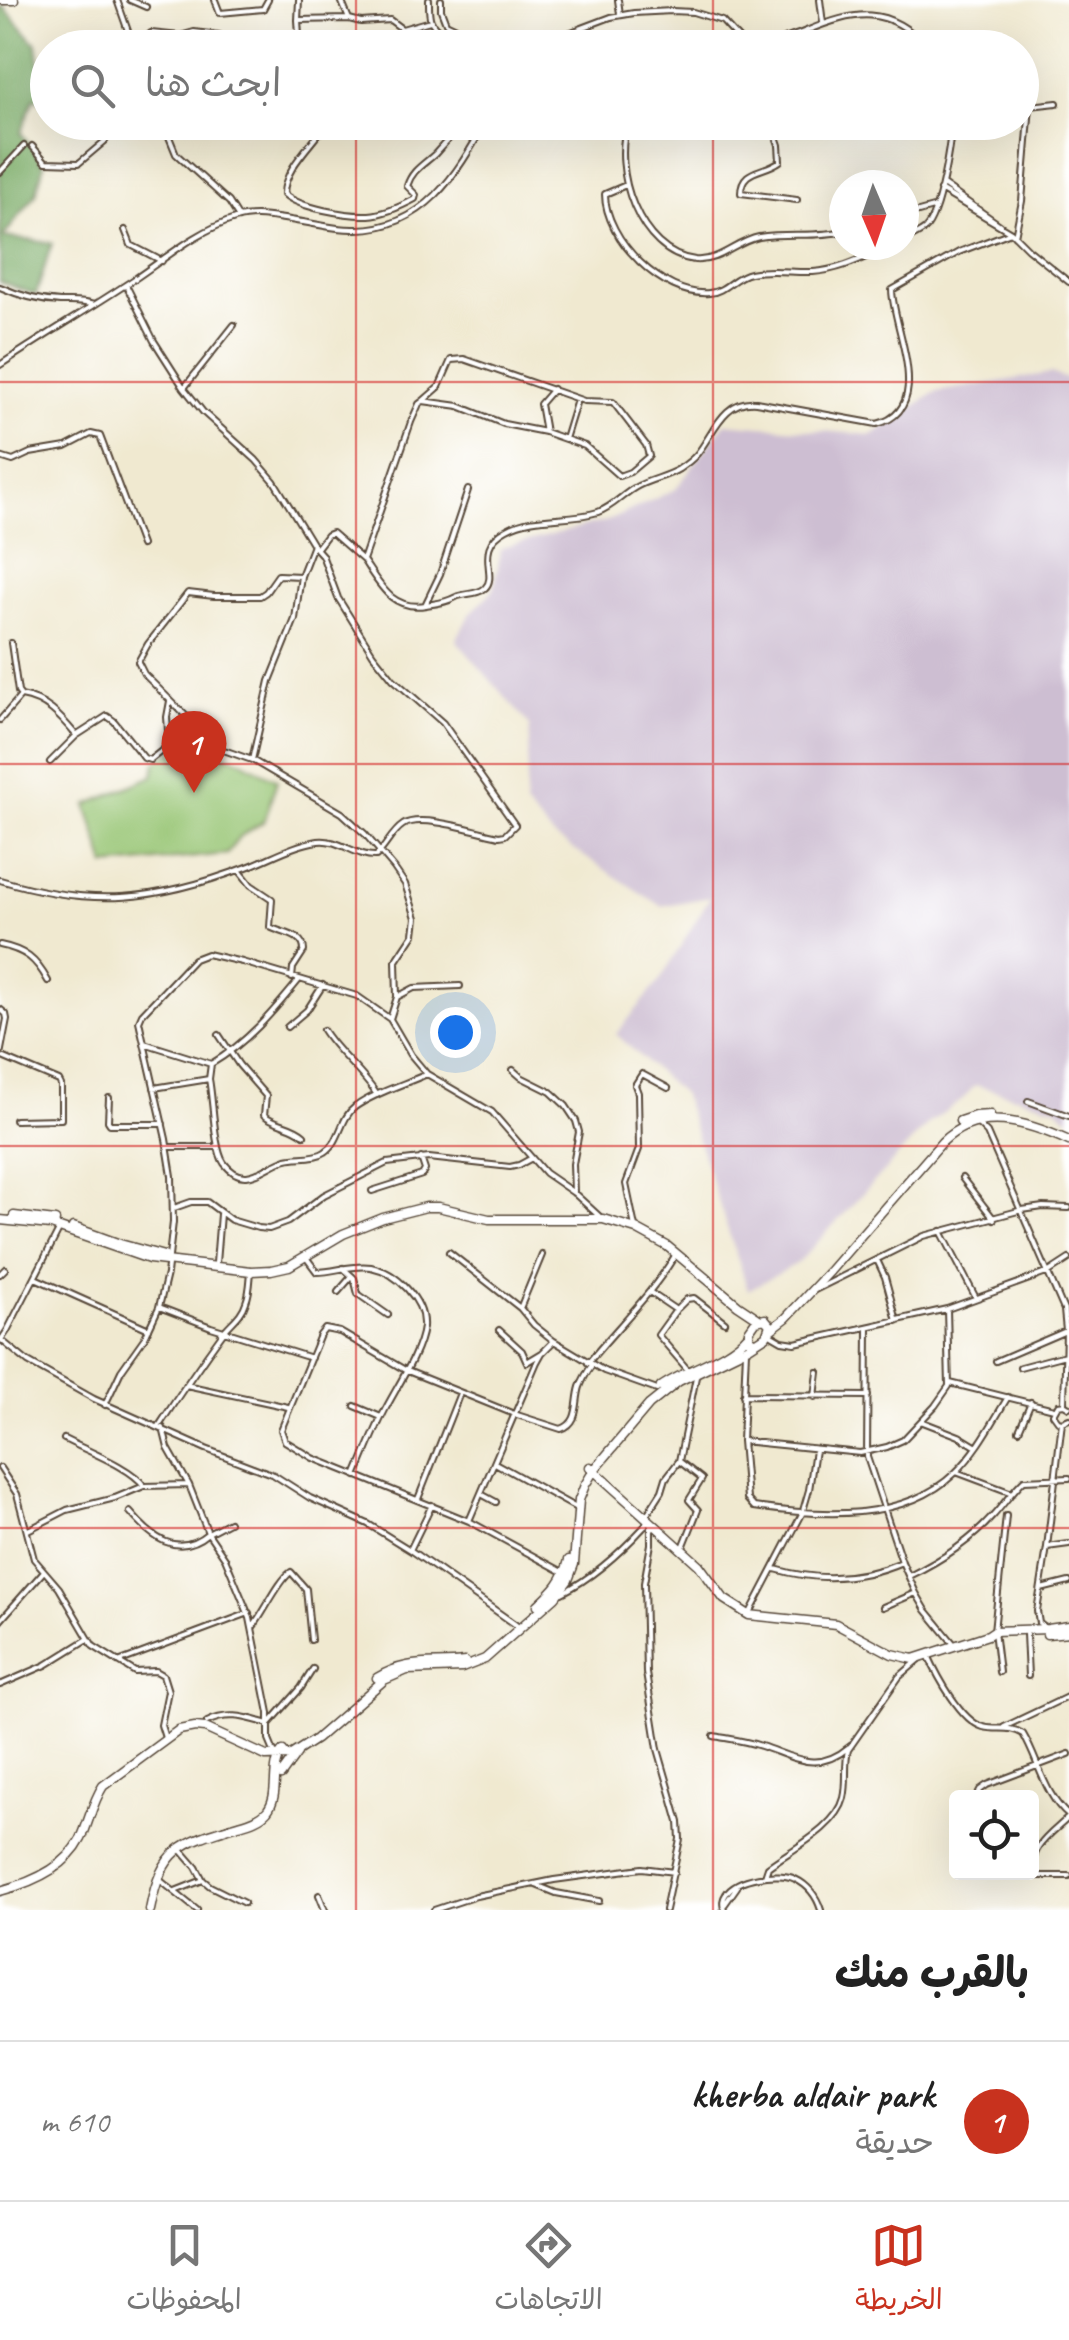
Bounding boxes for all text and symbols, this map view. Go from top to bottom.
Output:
search box [30,30,1039,140]
icon: search [65,58,120,113]
text: ابحث هنا [145,60,281,107]
north arrow [829,170,919,260]
pin: 1 [162,710,226,793]
your location [430,1007,481,1058]
map controls [949,1790,1039,1880]
button: locate [949,1790,1039,1880]
text: بالقرب منك [835,1947,1029,2000]
text: kherba aldair park [691,2071,934,2118]
text: 610 m [40,2101,109,2142]
text: 1 [989,2101,1004,2142]
text: حديقة [856,2122,934,2163]
tab: المحفوظات [126,2218,242,2324]
tab: الاتجاهات [494,2218,603,2324]
tab: الخريطة [855,2218,943,2324]

